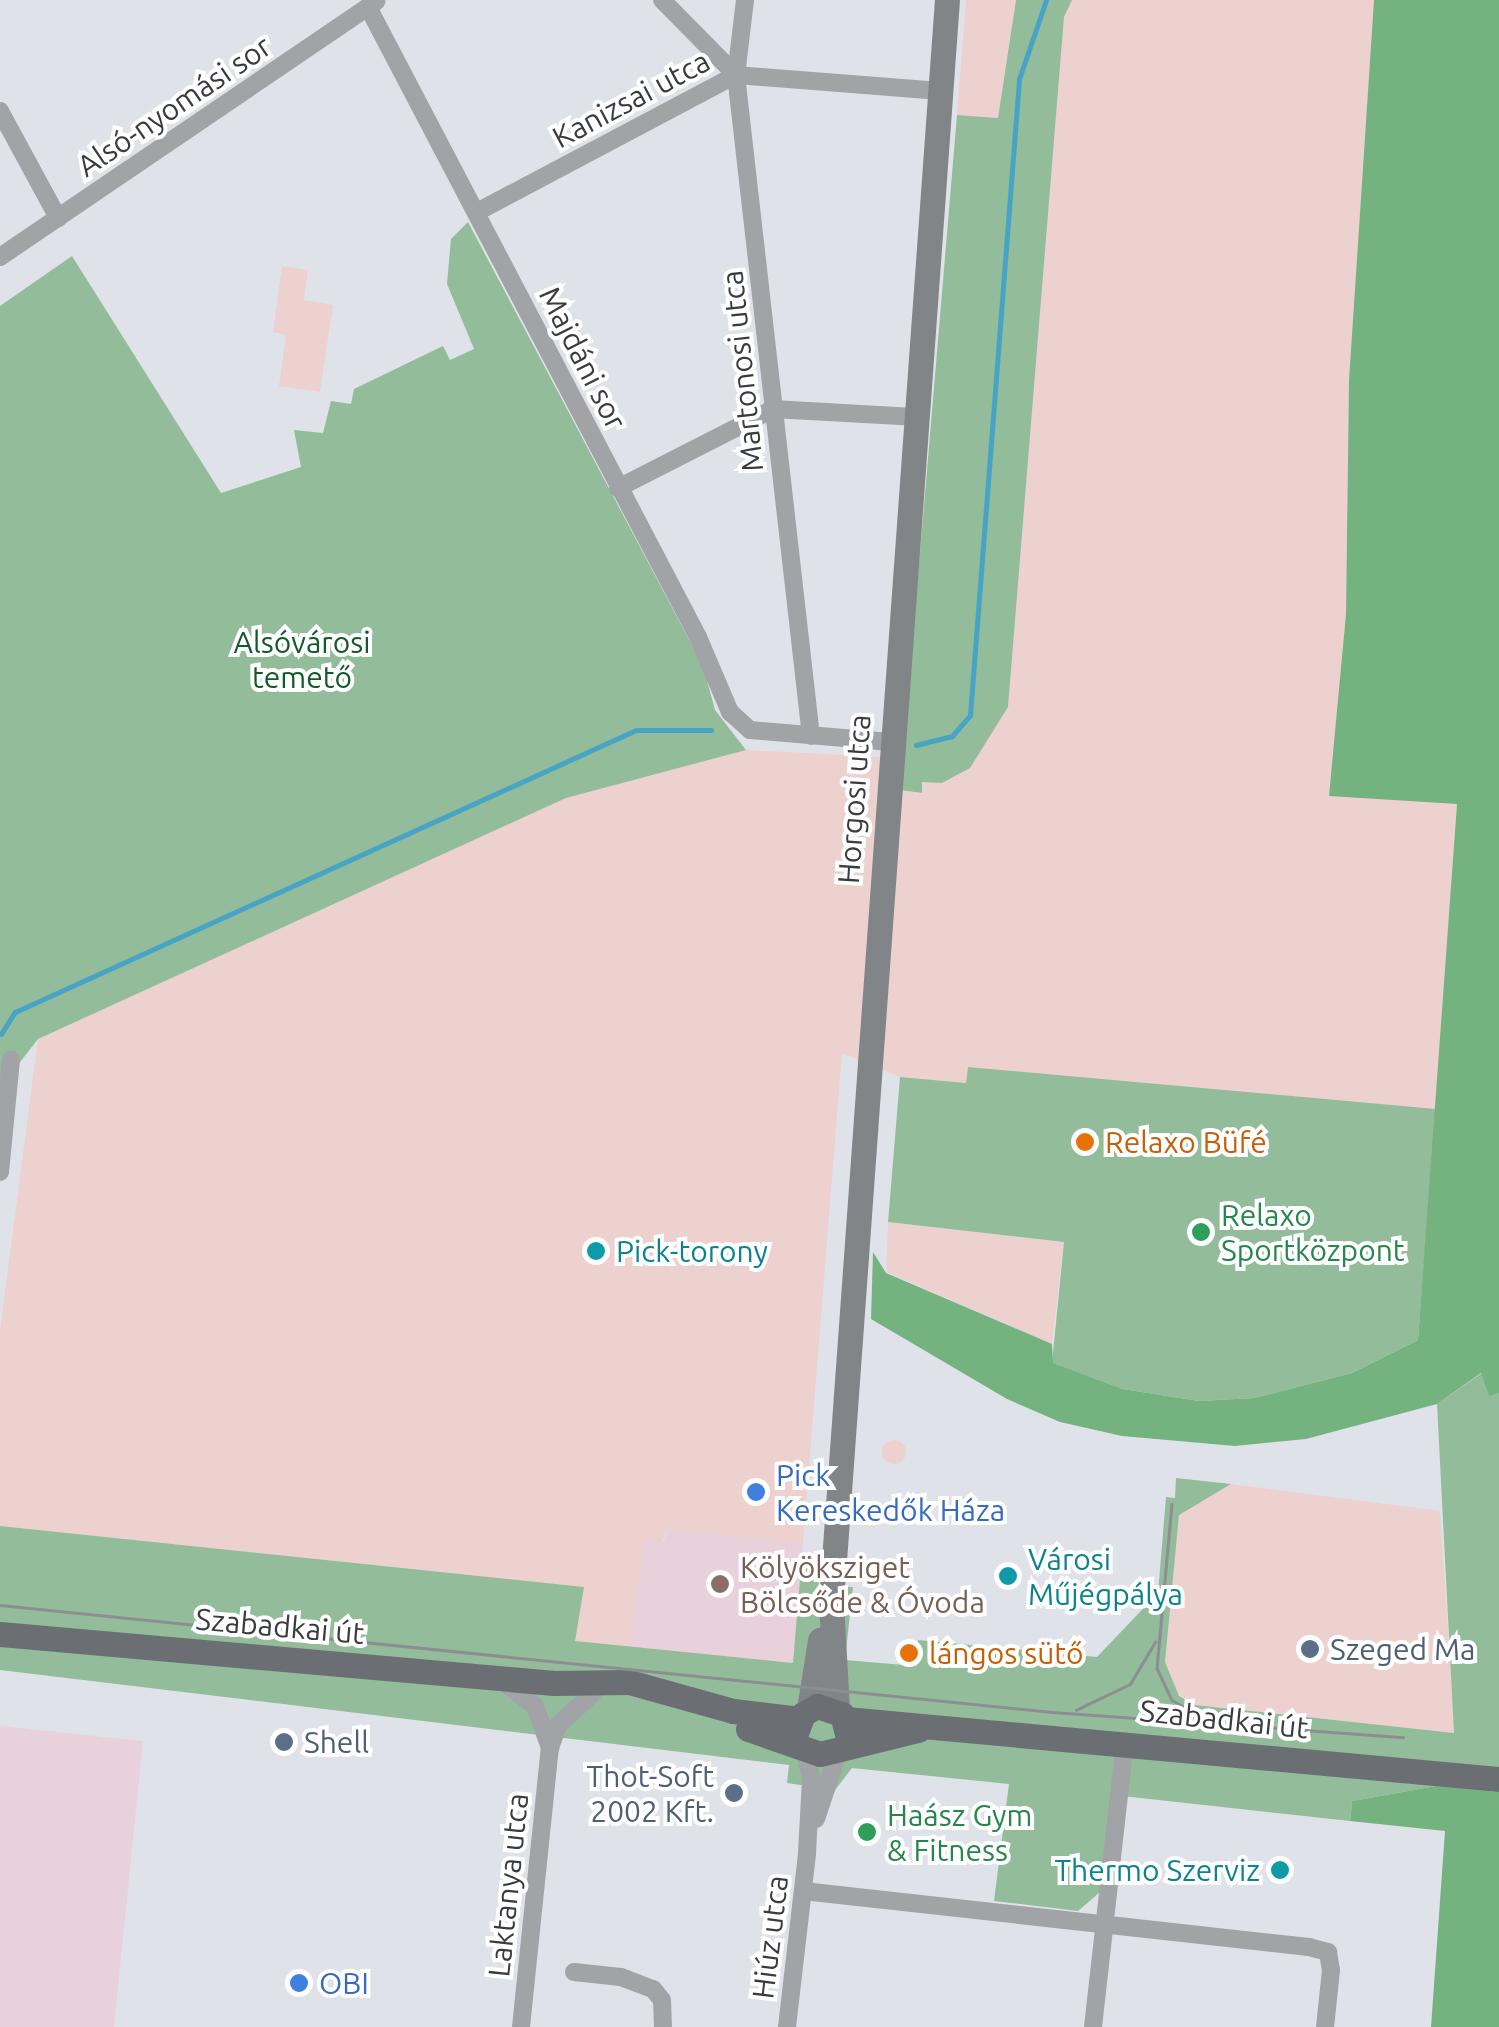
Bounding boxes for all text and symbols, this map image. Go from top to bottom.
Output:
street label: Alsó-nyomási sor [70,28,278,184]
street label: Kanizsai utca [546,43,716,155]
street label: Martonosi utca [714,269,770,473]
street label: Majdáni sor [532,281,634,435]
park label: Alsóvárosi temető [233,624,371,694]
street label: Horgosi utca [830,713,878,885]
place label: Relaxo Büfé [1105,1124,1267,1160]
marker: Relaxo Büfé [1074,1131,1096,1153]
place label: Relaxo Sportközpont [1221,1197,1405,1268]
marker: Relaxo Sportközpont [1190,1221,1212,1243]
place label: Pick-torony [616,1233,768,1269]
marker: Pick-torony [585,1240,607,1262]
place label: Pick Kereskedők Háza [776,1457,1005,1528]
marker: Pick Kereskedők Háza [745,1481,767,1503]
place label: Városi Műjégpálya [1028,1541,1183,1612]
place label: Kölyöksziget Bölcsőde & Óvoda [740,1549,985,1620]
marker: Városi Műjégpálya [997,1565,1019,1587]
marker: Kölyöksziget Bölcsőde & Óvoda [709,1573,731,1595]
street label: Szabadkai út [194,1601,366,1651]
place label: Szeged Ma [1330,1631,1476,1667]
place label: lángos sütő [929,1635,1084,1671]
marker: Szeged Ma [1299,1638,1321,1660]
marker: lángos sütő [898,1642,920,1664]
street label: Szabadkai út [1138,1692,1310,1746]
place label: Shell [304,1724,369,1760]
marker: Shell [273,1731,295,1753]
place label: Thot-Soft 2002 Kft. [586,1758,714,1828]
marker: Thot-Soft 2002 Kft. [723,1782,745,1804]
street label: Laktanya utca [480,1791,536,1979]
place label: Haász Gym & Fitness [887,1797,1032,1868]
marker: Haász Gym & Fitness [856,1821,878,1843]
place label: Thermo Szerviz [1054,1852,1260,1888]
marker: Thermo Szerviz [1269,1859,1291,1881]
street label: Hiúz utca [745,1873,795,2001]
place label: OBI [319,1965,369,2001]
marker: OBI [288,1972,310,1994]

